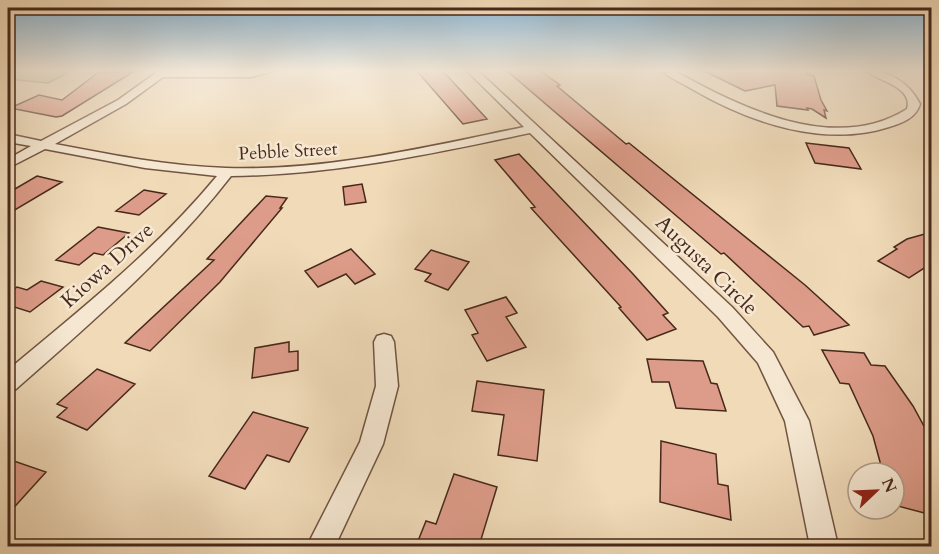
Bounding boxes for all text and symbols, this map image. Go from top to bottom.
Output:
street label: Pebble Street [238,136,338,167]
street label: Augusta Circle [649,209,764,322]
street label: Kiowa Drive [55,216,160,315]
north arrow [846,461,906,521]
text: N [876,475,902,496]

